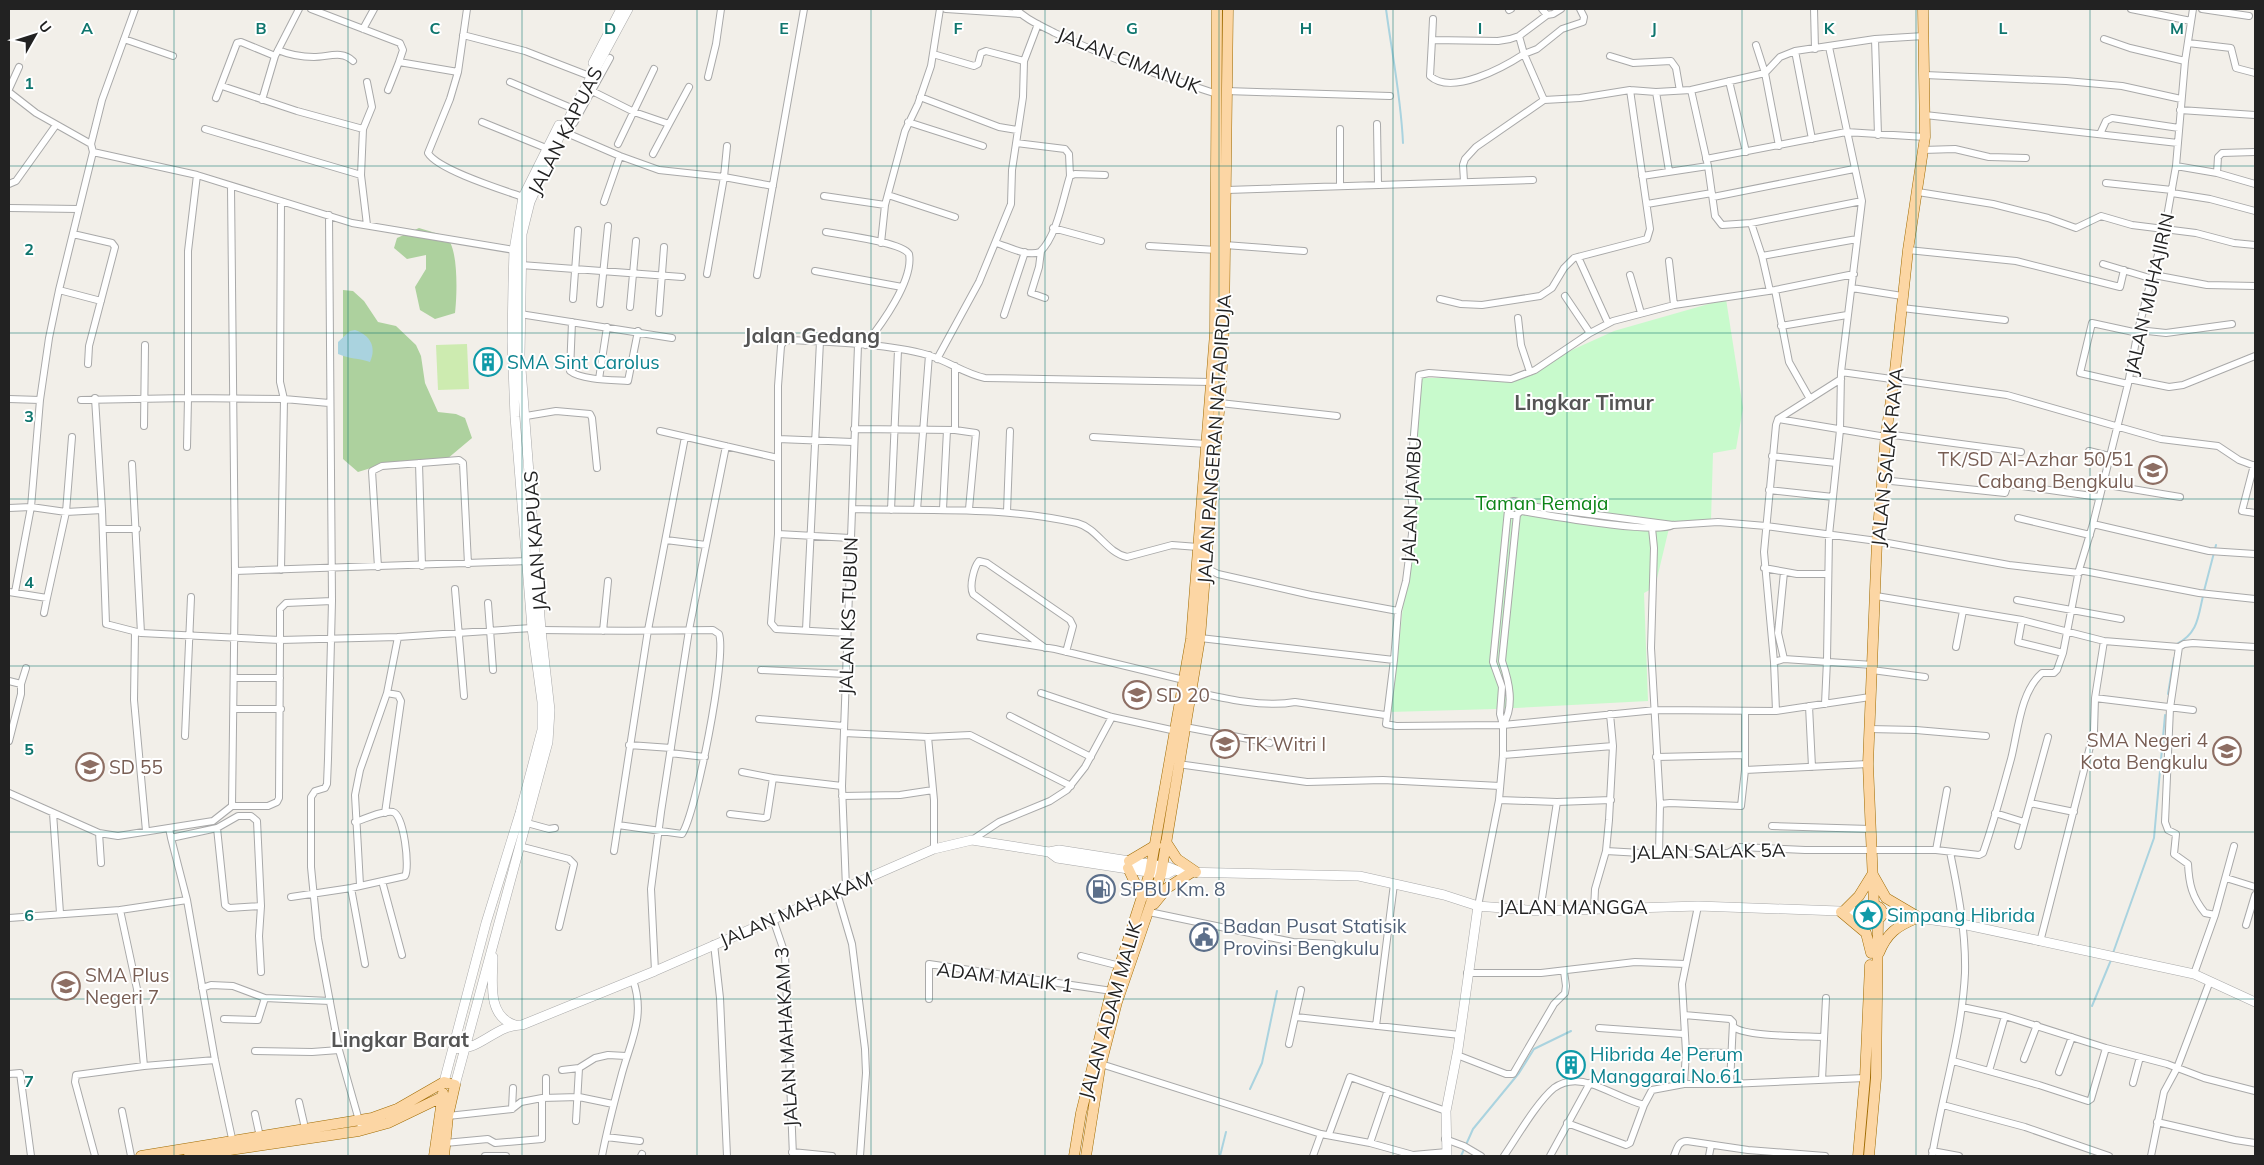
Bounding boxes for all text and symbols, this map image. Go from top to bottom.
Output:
north arrow [10,10,60,60]
text: U [35,17,55,37]
text: A [81,18,93,38]
text: B [255,18,267,38]
text: C [430,18,441,38]
text: D [604,18,616,38]
text: E [779,18,789,38]
text: F [953,18,963,38]
text: G [1126,18,1138,38]
text: H [1300,18,1312,38]
text: I [1478,18,1482,38]
text: J [1651,18,1657,38]
text: K [1824,18,1836,38]
text: L [1999,18,2008,38]
text: M [2170,18,2184,38]
street label: JALAN CIMANUK [1054,22,1205,99]
street label: JALAN KAPUAS [522,63,608,199]
text: 1 [24,73,34,93]
street label: JALAN MUHAJIRIN [2119,211,2179,377]
text: 2 [24,239,34,259]
street label: JALAN PANGERAN NATADIRDJA [1192,293,1236,585]
district label: Jalan Gedang [744,322,880,348]
building icon: SMA Sint Carolus [473,347,503,377]
place label: SMA Sint Carolus [507,350,660,374]
street label: JALAN SALAK RAYA [1866,366,1908,548]
district label: Lingkar Timur [1514,389,1655,415]
text: 3 [24,406,34,426]
street label: JALAN JAMBU [1396,436,1426,564]
place label: TK/SD Al-Azhar 50/51 Cabang Bengkulu [1938,447,2134,493]
school or university icon: TK/SD Al-Azhar 50/51 Cabang Bengkulu [2138,455,2168,485]
street label: JALAN KAPUAS [518,470,552,612]
park label: Taman Remaja [1476,491,1608,515]
street label: JALAN KS TUBUN [833,537,863,695]
text: 4 [24,572,34,592]
school or university icon: SD 20 [1122,680,1152,710]
place label: SD 20 [1156,683,1210,707]
place label: SMA Negeri 4 Kota Bengkulu [2080,728,2208,774]
school or university icon: TK Witri I [1210,729,1240,759]
place label: TK Witri I [1244,732,1326,756]
school or university icon: SMA Negeri 4 Kota Bengkulu [2212,736,2242,766]
text: 5 [24,739,34,759]
school or university icon: SD 55 [75,752,105,782]
place label: SD 55 [109,755,163,779]
street label: JALAN SALAK 5A [1630,838,1786,864]
street label: JALAN MAHAKAM [716,866,876,952]
fuel station icon: SPBU Km. 8 [1086,874,1116,904]
place label: SPBU Km. 8 [1120,877,1225,901]
street label: JALAN MANGGA [1498,895,1648,919]
place icon: Simpang Hibrida [1853,900,1883,930]
place label: Simpang Hibrida [1887,903,2035,927]
text: 6 [24,905,34,925]
place label: Badan Pusat Statisik Provinsi Bengkulu [1223,914,1407,960]
street label: JALAN ADAM MALIK [1073,917,1147,1102]
public building icon: Badan Pusat Statisik Provinsi Bengkulu [1189,922,1219,952]
street label: JALAN MAHAKAM 3 [769,946,803,1128]
street label: ADAM MALIK 1 [935,957,1075,997]
place label: SMA Plus Negeri 7 [85,963,169,1009]
school or university icon: SMA Plus Negeri 7 [51,971,81,1001]
district label: Lingkar Barat [331,1026,469,1052]
place label: Hibrida 4e Perum Manggarai No.61 [1590,1042,1743,1088]
building icon: Hibrida 4e Perum Manggarai No.61 [1556,1050,1586,1080]
text: 7 [24,1071,34,1091]

